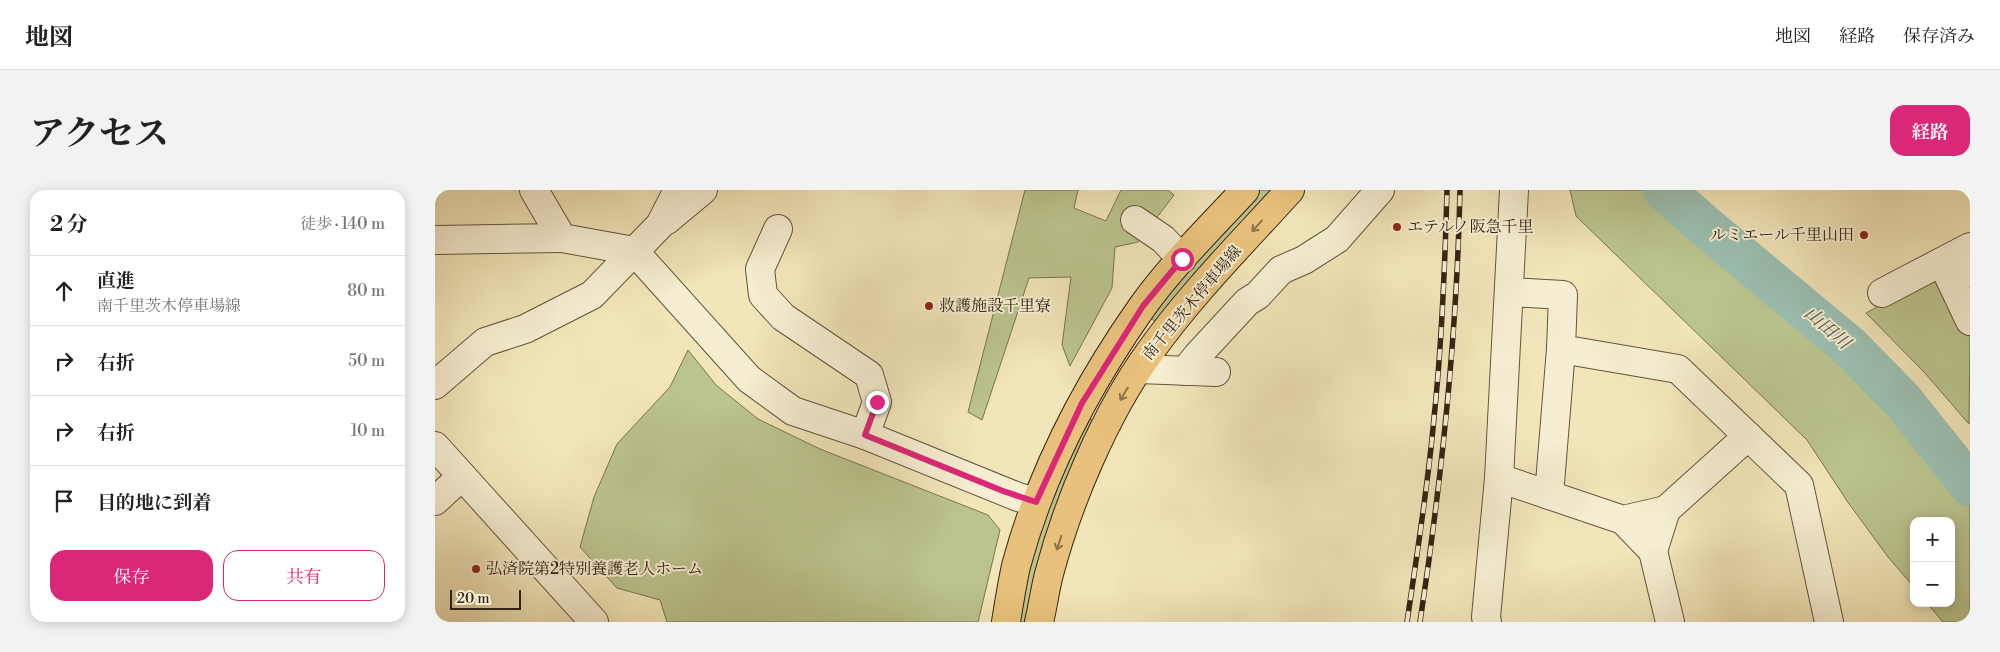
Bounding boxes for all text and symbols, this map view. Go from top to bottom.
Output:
text: 地図 [25,23,73,53]
text: 地図 [1775,25,1811,48]
text: 経路 [1839,25,1875,48]
text: 保存済み [1903,25,1975,48]
button: 経路 [1890,105,1970,156]
text: アクセス [30,113,169,156]
text: 2 分 [50,212,88,238]
text: 徒歩 · 140 m [300,214,385,234]
place label: エテルノ阪急千里 [1407,217,1534,237]
one-way arrow [1251,220,1263,233]
marker: エテルノ阪急千里 [1391,221,1403,233]
place label: ルミエール千里山田 [1710,225,1854,245]
marker: ルミエール千里山田 [1858,229,1870,241]
street label: 南千里茨木停車場線 [1138,241,1246,365]
route start [1171,248,1194,271]
text: 直進 [97,269,135,293]
icon: ahead [50,277,78,305]
text: 80 m [347,281,385,301]
text: 南千里茨木停車場線 [97,296,241,316]
place label: 救護施設千里寮 [939,296,1051,316]
marker: 救護施設千里寮 [923,300,935,312]
water label: 山田川 [1799,302,1856,356]
icon: right [50,347,78,375]
text: 右折 [97,351,135,375]
text: 50 m [348,351,385,371]
one-way arrow [1118,387,1128,401]
route end [866,391,889,414]
icon: right [50,417,78,445]
text: 右折 [97,421,135,445]
text: 10 m [351,421,385,441]
icon: arrive [50,487,78,515]
text: 目的地に到着 [97,491,211,515]
map controls [1910,517,1955,607]
button: + [1910,517,1955,562]
one-way arrow [1054,534,1063,550]
button: 保存 [50,550,213,601]
button: 共有 [223,550,385,601]
place label: 弘済院第2特別養護老人ホーム [486,559,703,579]
button: − [1910,562,1955,607]
marker: 弘済院第2特別養護老人ホーム [470,563,482,575]
scale bar [450,587,521,610]
text: 20 m [457,590,489,608]

